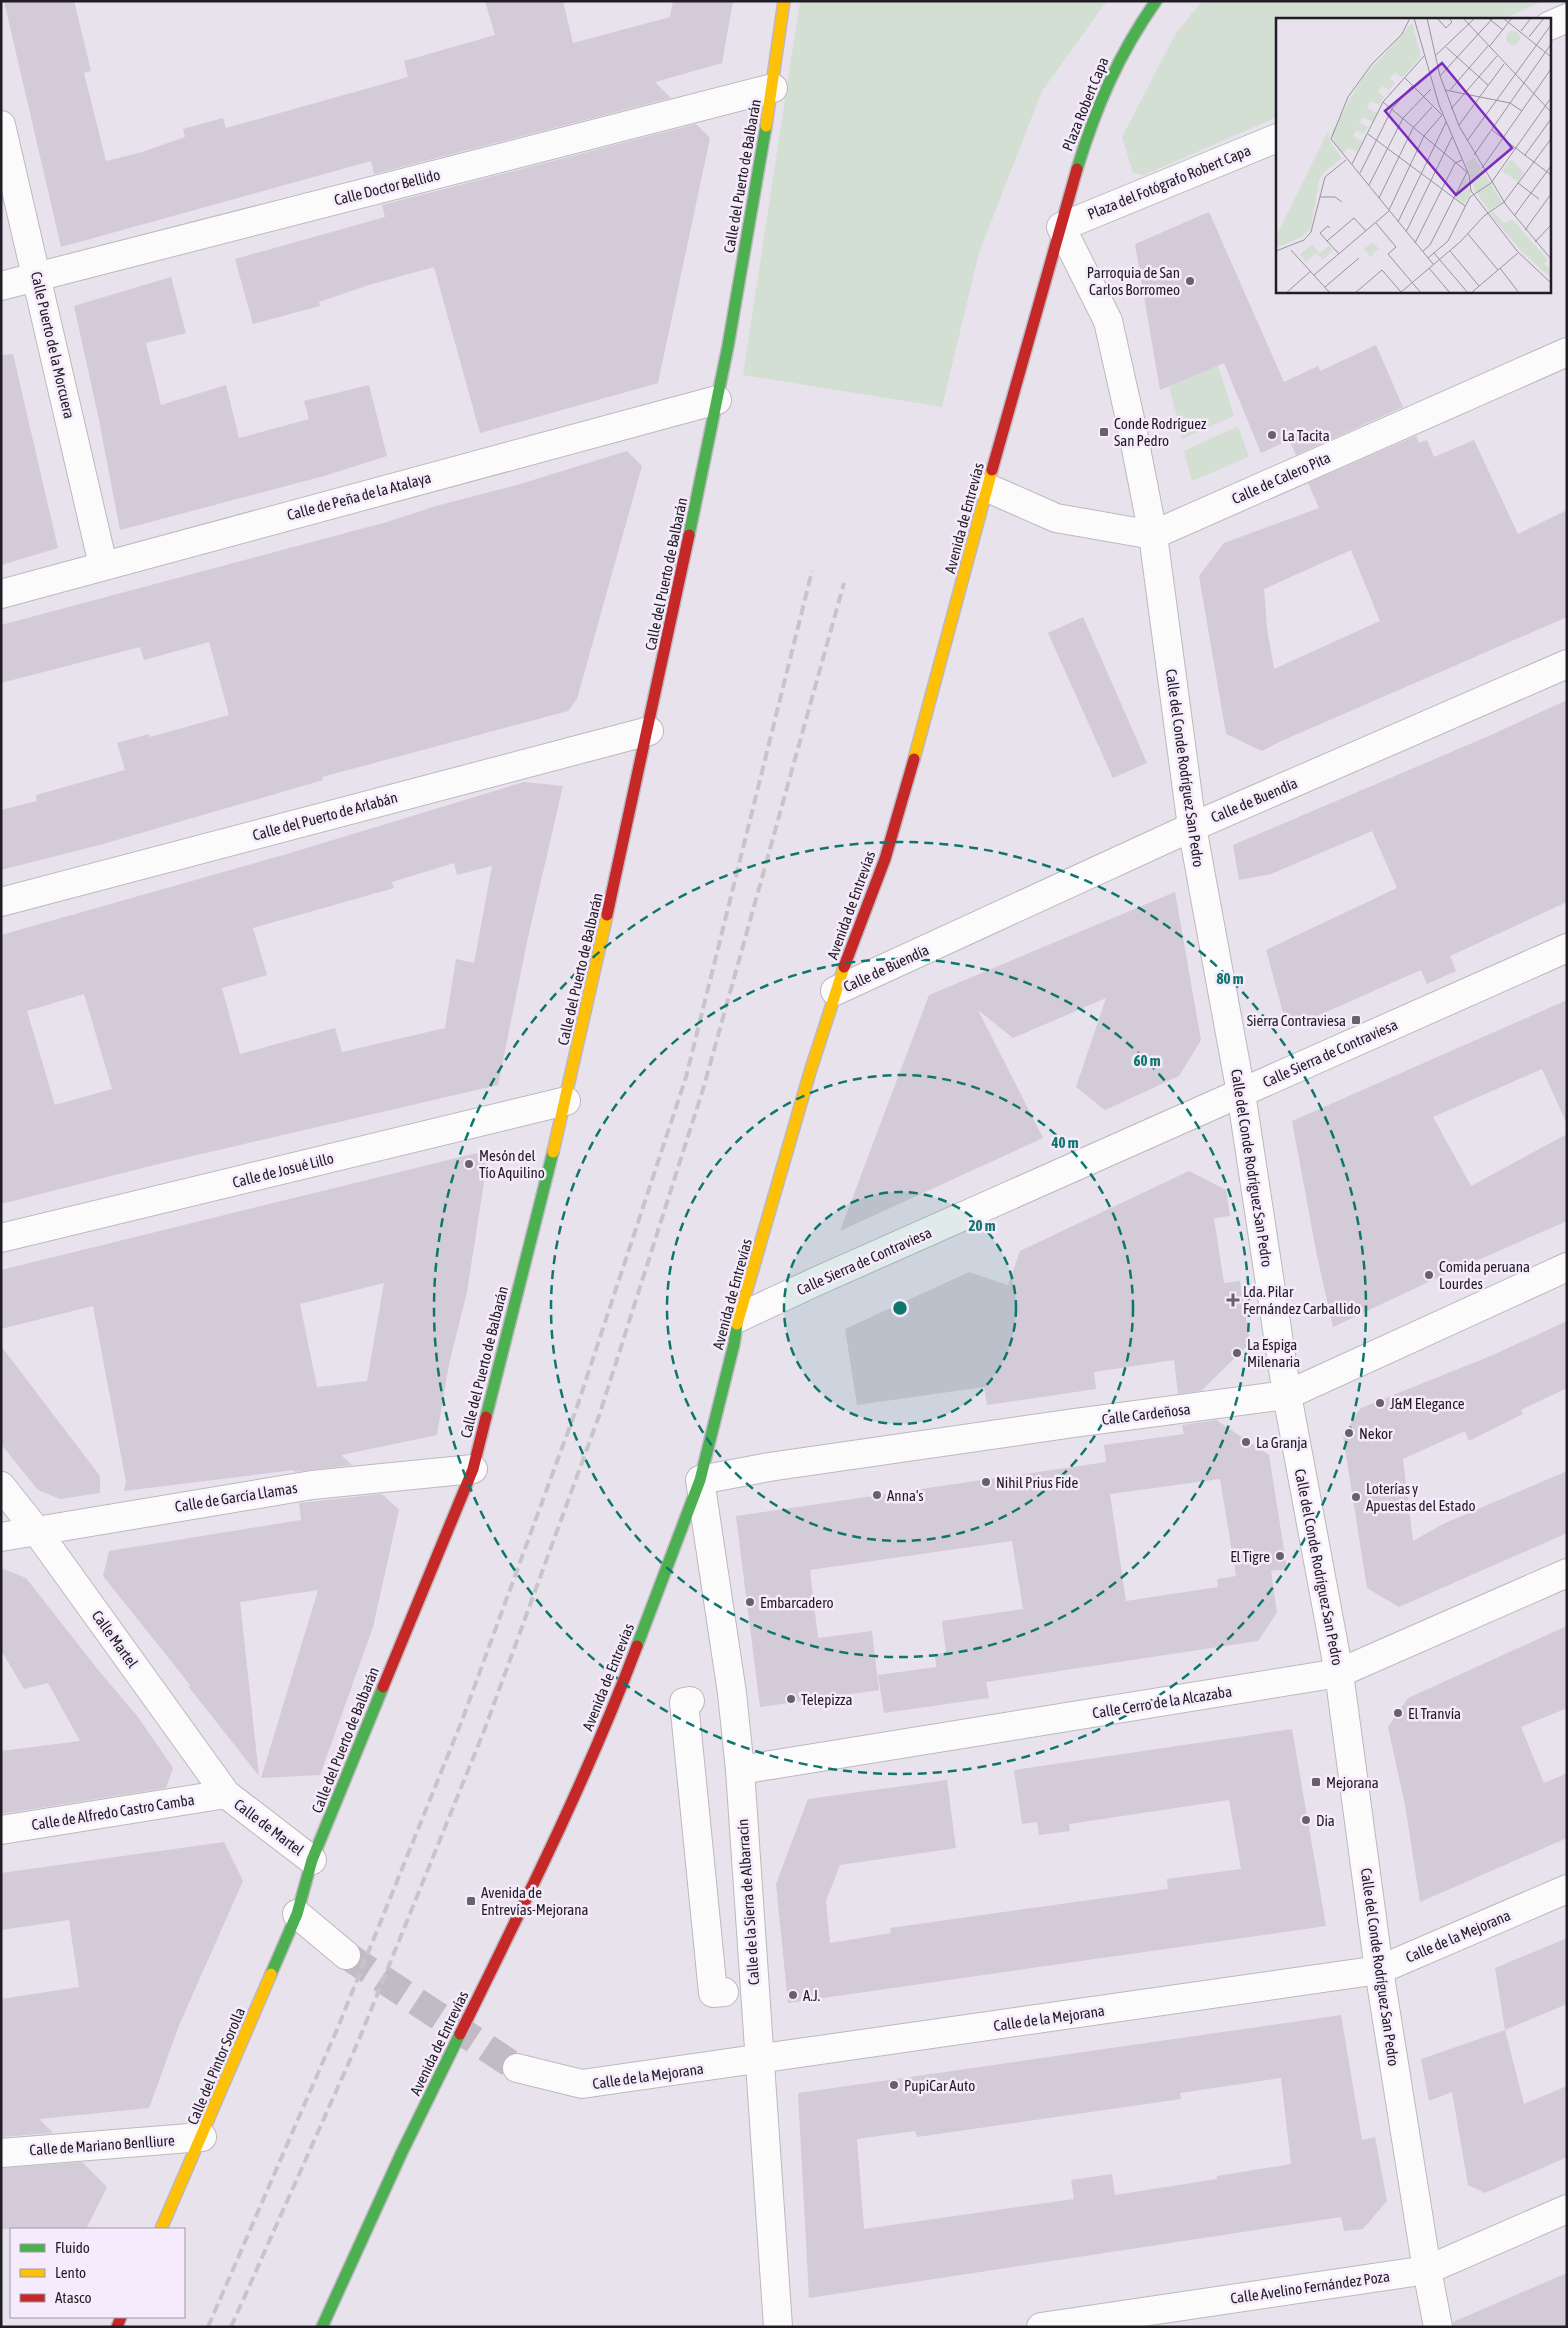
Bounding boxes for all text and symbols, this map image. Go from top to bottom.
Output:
inset map [1276,18,1550,292]
street label: Plaza Robert Capa [1058,55,1112,153]
street label: Calle del Puerto de Balbarán [720,98,764,254]
street label: Plaza del Fotógrafo Robert Capa [1085,141,1253,223]
street label: Calle Doctor Bellido [332,166,442,208]
place label: Parroquia de San Carlos Borromeo [1087,264,1180,298]
street label: Calle Puerto de la Morcuera [28,270,78,420]
marker: Parroquia de San Carlos Borromeo [1184,275,1196,287]
place label: Conde Rodríguez San Pedro [1114,415,1207,449]
marker: Conde Rodríguez San Pedro [1098,426,1110,438]
place label: La Tacita [1282,427,1330,444]
marker: La Tacita [1266,429,1278,441]
street label: Calle de Calero Pita [1229,449,1333,507]
street label: Avenida de Entrevías [941,461,987,575]
street label: Calle de Peña de la Atalaya [285,469,433,523]
street label: Calle del Puerto de Balbarán [641,496,691,652]
street label: Calle del Conde Rodríguez San Pedro [1163,668,1207,868]
street label: Calle de Buendía [1208,774,1300,826]
street label: Calle del Puerto de Arlabán [251,788,399,844]
street label: Avenida de Entrevías [824,849,878,961]
street label: Calle del Puerto de Balbarán [554,891,606,1047]
street label: Calle de Buendía [841,941,931,995]
text: 80 m [1217,970,1244,987]
place label: Sierra Contraviesa [1247,1012,1346,1029]
marker: Sierra Contraviesa [1350,1014,1362,1026]
street label: Calle Sierra de Contraviesa [1260,1016,1400,1090]
text: 60 m [1134,1052,1161,1069]
street label: Calle del Conde Rodríguez San Pedro [1228,1068,1276,1268]
text: 40 m [1051,1134,1079,1151]
place label: Mesón del Tío Aquilino [479,1147,545,1181]
street label: Calle de Josué Lillo [231,1149,335,1191]
marker: Mesón del Tío Aquilino [463,1158,475,1170]
text: 20 m [969,1217,996,1234]
street label: Calle Sierra de Contraviesa [794,1224,934,1298]
street label: Avenida de Entrevías [709,1237,755,1351]
place label: Comida peruana Lourdes [1439,1258,1530,1292]
marker: Comida peruana Lourdes [1423,1269,1435,1281]
place label: Lda. Pilar Fernández Carballido [1243,1283,1361,1317]
street label: Calle del Puerto de Balbarán [457,1284,511,1440]
marker: Lda. Pilar Fernández Carballido [1227,1294,1239,1306]
centre of rings [891,1299,909,1317]
place label: La Espiga Milenaria [1247,1336,1300,1370]
marker: La Espiga Milenaria [1231,1347,1243,1359]
place label: J&M Elegance [1390,1395,1465,1412]
marker: J&M Elegance [1374,1397,1386,1409]
street label: Calle Cardeñosa [1101,1400,1191,1428]
place label: Nekor [1359,1425,1393,1442]
marker: Nekor [1343,1427,1355,1439]
place label: La Granja [1256,1434,1308,1451]
marker: La Granja [1240,1436,1252,1448]
street label: Calle del Conde Rodríguez San Pedro [1292,1467,1346,1667]
place label: Nihil Prius Fide [996,1474,1078,1491]
marker: Nihil Prius Fide [980,1476,992,1488]
street label: Calle de García Llamas [174,1479,298,1515]
place label: Loterías y Apuestas del Estado [1366,1480,1476,1514]
place label: Anna's [887,1487,924,1504]
marker: Anna's [871,1489,883,1501]
marker: Loterías y Apuestas del Estado [1350,1491,1362,1503]
place label: El Tigre [1230,1548,1270,1565]
marker: El Tigre [1274,1550,1286,1562]
place label: Embarcadero [760,1594,834,1611]
marker: Embarcadero [744,1596,756,1608]
street label: Calle Martel [89,1607,141,1671]
street label: Avenida de Entrevías [579,1621,637,1733]
street label: Calle del Puerto de Balbarán [308,1665,382,1815]
street label: Calle Cerro de la Alcazaba [1091,1683,1233,1721]
place label: Telepizza [801,1691,852,1708]
marker: Telepizza [785,1693,797,1705]
place label: El Tranvía [1408,1705,1461,1722]
marker: El Tranvía [1392,1707,1404,1719]
place label: Mejorana [1326,1774,1379,1791]
marker: Mejorana [1310,1776,1322,1788]
street label: Calle de Alfredo Castro Camba [30,1791,196,1833]
street label: Calle de Martel [231,1795,307,1859]
place label: Dia [1316,1812,1335,1829]
marker: Dia [1300,1814,1312,1826]
street label: Calle de la Sierra de Albarracín [734,1818,762,1986]
street label: Calle del Conde Rodríguez San Pedro [1358,1867,1402,2067]
place label: Avenida de Entrevías-Mejorana [481,1884,588,1918]
marker: Avenida de Entrevías-Mejorana [465,1895,477,1907]
street label: Calle de la Mejorana [1403,1906,1513,1966]
place label: A.J. [803,1987,821,2004]
street label: Avenida de Entrevías [406,1988,472,2098]
marker: A.J. [787,1989,799,2001]
street label: Calle de la Mejorana [992,2002,1106,2034]
street label: Calle del Pintor Sorolla [184,2005,248,2127]
street label: Calle de la Mejorana [591,2060,705,2092]
place label: PupiCar Auto [904,2077,975,2094]
marker: PupiCar Auto [888,2079,900,2091]
street label: Calle de Mariano Benlliure [29,2131,175,2159]
legend [10,2228,185,2318]
text: Fluido [55,2239,90,2256]
text: Lento [55,2264,86,2281]
street label: Calle Avelino Fernández Poza [1229,2267,1391,2307]
text: Atasco [55,2289,92,2306]

